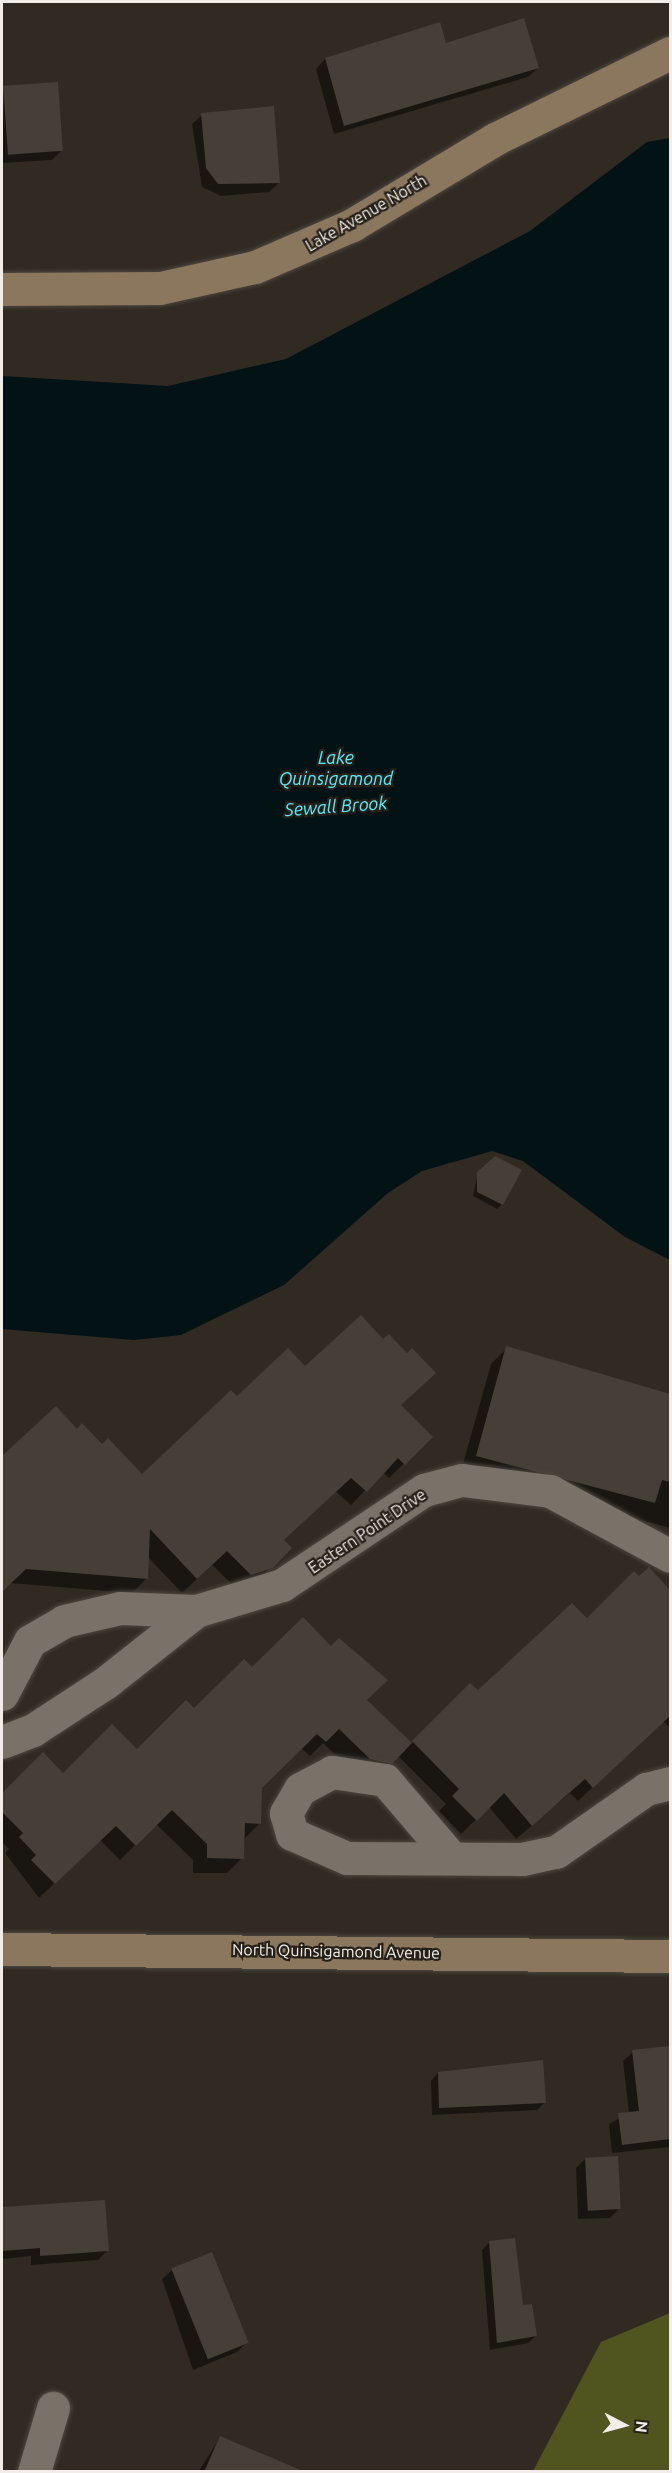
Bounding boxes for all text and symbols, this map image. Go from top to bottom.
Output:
street label: Lake Avenue North [302,171,430,255]
water label: Lake Quinsigamond [279,747,393,789]
water label: Sewall Brook [284,792,388,820]
street label: Eastern Point Drive [305,1485,429,1577]
street label: North Quinsigamond Avenue [232,1940,440,1962]
north arrow [594,2395,654,2455]
text: N [632,2420,651,2434]

